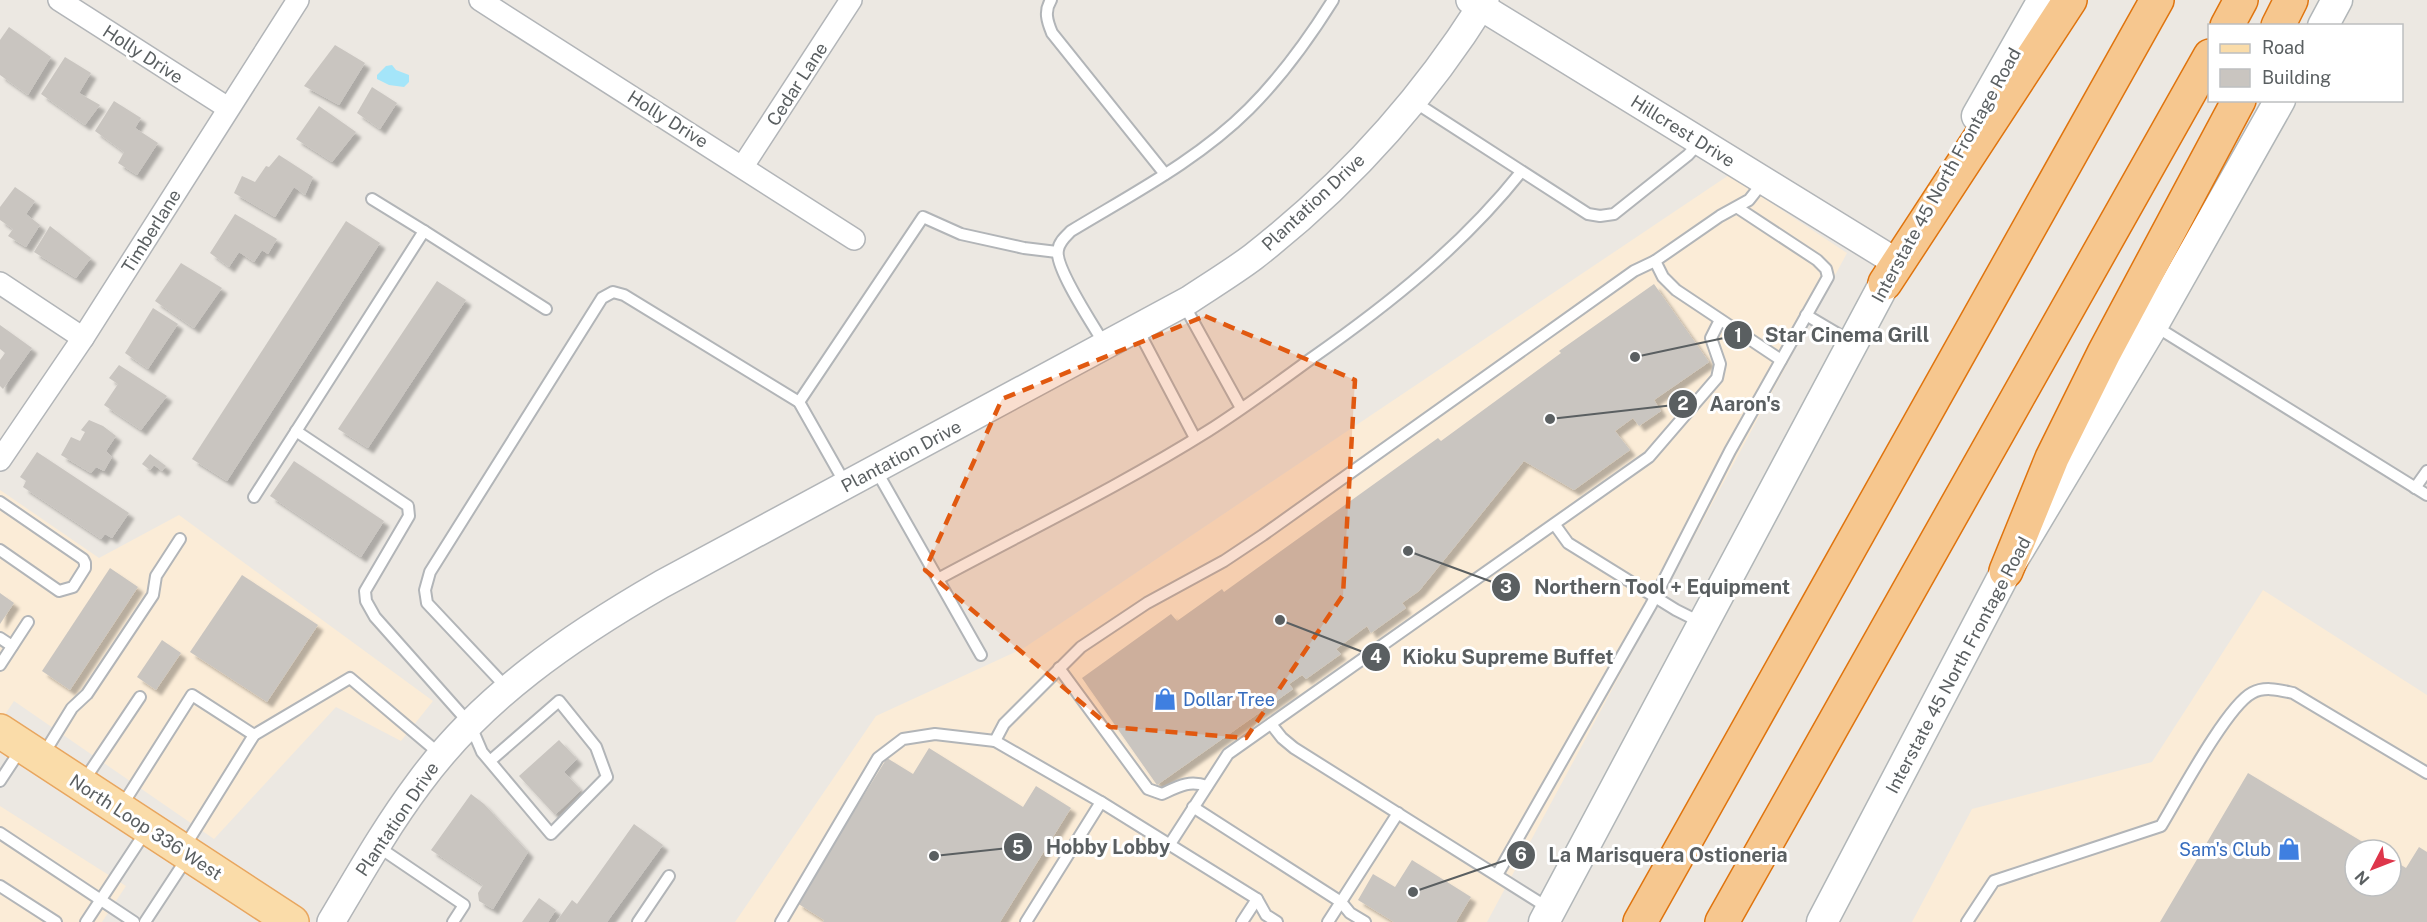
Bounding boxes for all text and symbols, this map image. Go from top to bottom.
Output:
street label: Holly Drive [99,20,187,88]
legend [2208,24,2403,102]
text: Road [2262,37,2305,58]
street label: Cedar Lane [762,38,832,130]
street label: Interstate 45 North Frontage Road [1867,44,2025,306]
text: Building [2262,67,2331,88]
street label: Holly Drive [624,86,712,152]
street label: Hillcrest Drive [1627,91,1739,171]
street label: Plantation Drive [1257,149,1369,255]
street label: Timberlane [117,185,185,277]
callout: Star Cinema Grill [1723,316,1941,354]
text: Star Cinema Grill [1765,323,1929,347]
text: 1 [1734,325,1742,346]
callout: Aaron's [1668,385,1792,423]
text: Aaron's [1710,392,1780,416]
text: 2 [1677,393,1689,414]
street label: Plantation Drive [837,416,965,496]
street label: Interstate 45 North Frontage Road [1881,533,2035,797]
callout: Northern Tool + Equipment [1491,568,1802,606]
text: Northern Tool + Equipment [1534,575,1790,599]
text: 3 [1500,576,1512,597]
callout: Kioku Supreme Buffet [1361,638,1626,676]
text: Kioku Supreme Buffet [1402,645,1614,669]
text: 4 [1370,646,1382,667]
shop icon: Dollar Tree [1152,686,1178,712]
place label: Dollar Tree [1183,689,1275,710]
street label: Plantation Drive [351,758,443,880]
street label: North Loop 336 West [66,770,226,884]
callout: Hobby Lobby [1003,828,1182,866]
text: Hobby Lobby [1046,835,1170,859]
callout: La Marisquera Ostioneria [1506,836,1800,874]
shop icon: Sam's Club [2276,836,2302,862]
text: 5 [1012,837,1024,858]
north arrow [2343,838,2403,898]
place label: Sam's Club [2179,839,2271,860]
text: La Marisquera Ostioneria [1548,843,1788,867]
text: 6 [1515,844,1527,865]
text: N [2351,867,2373,889]

